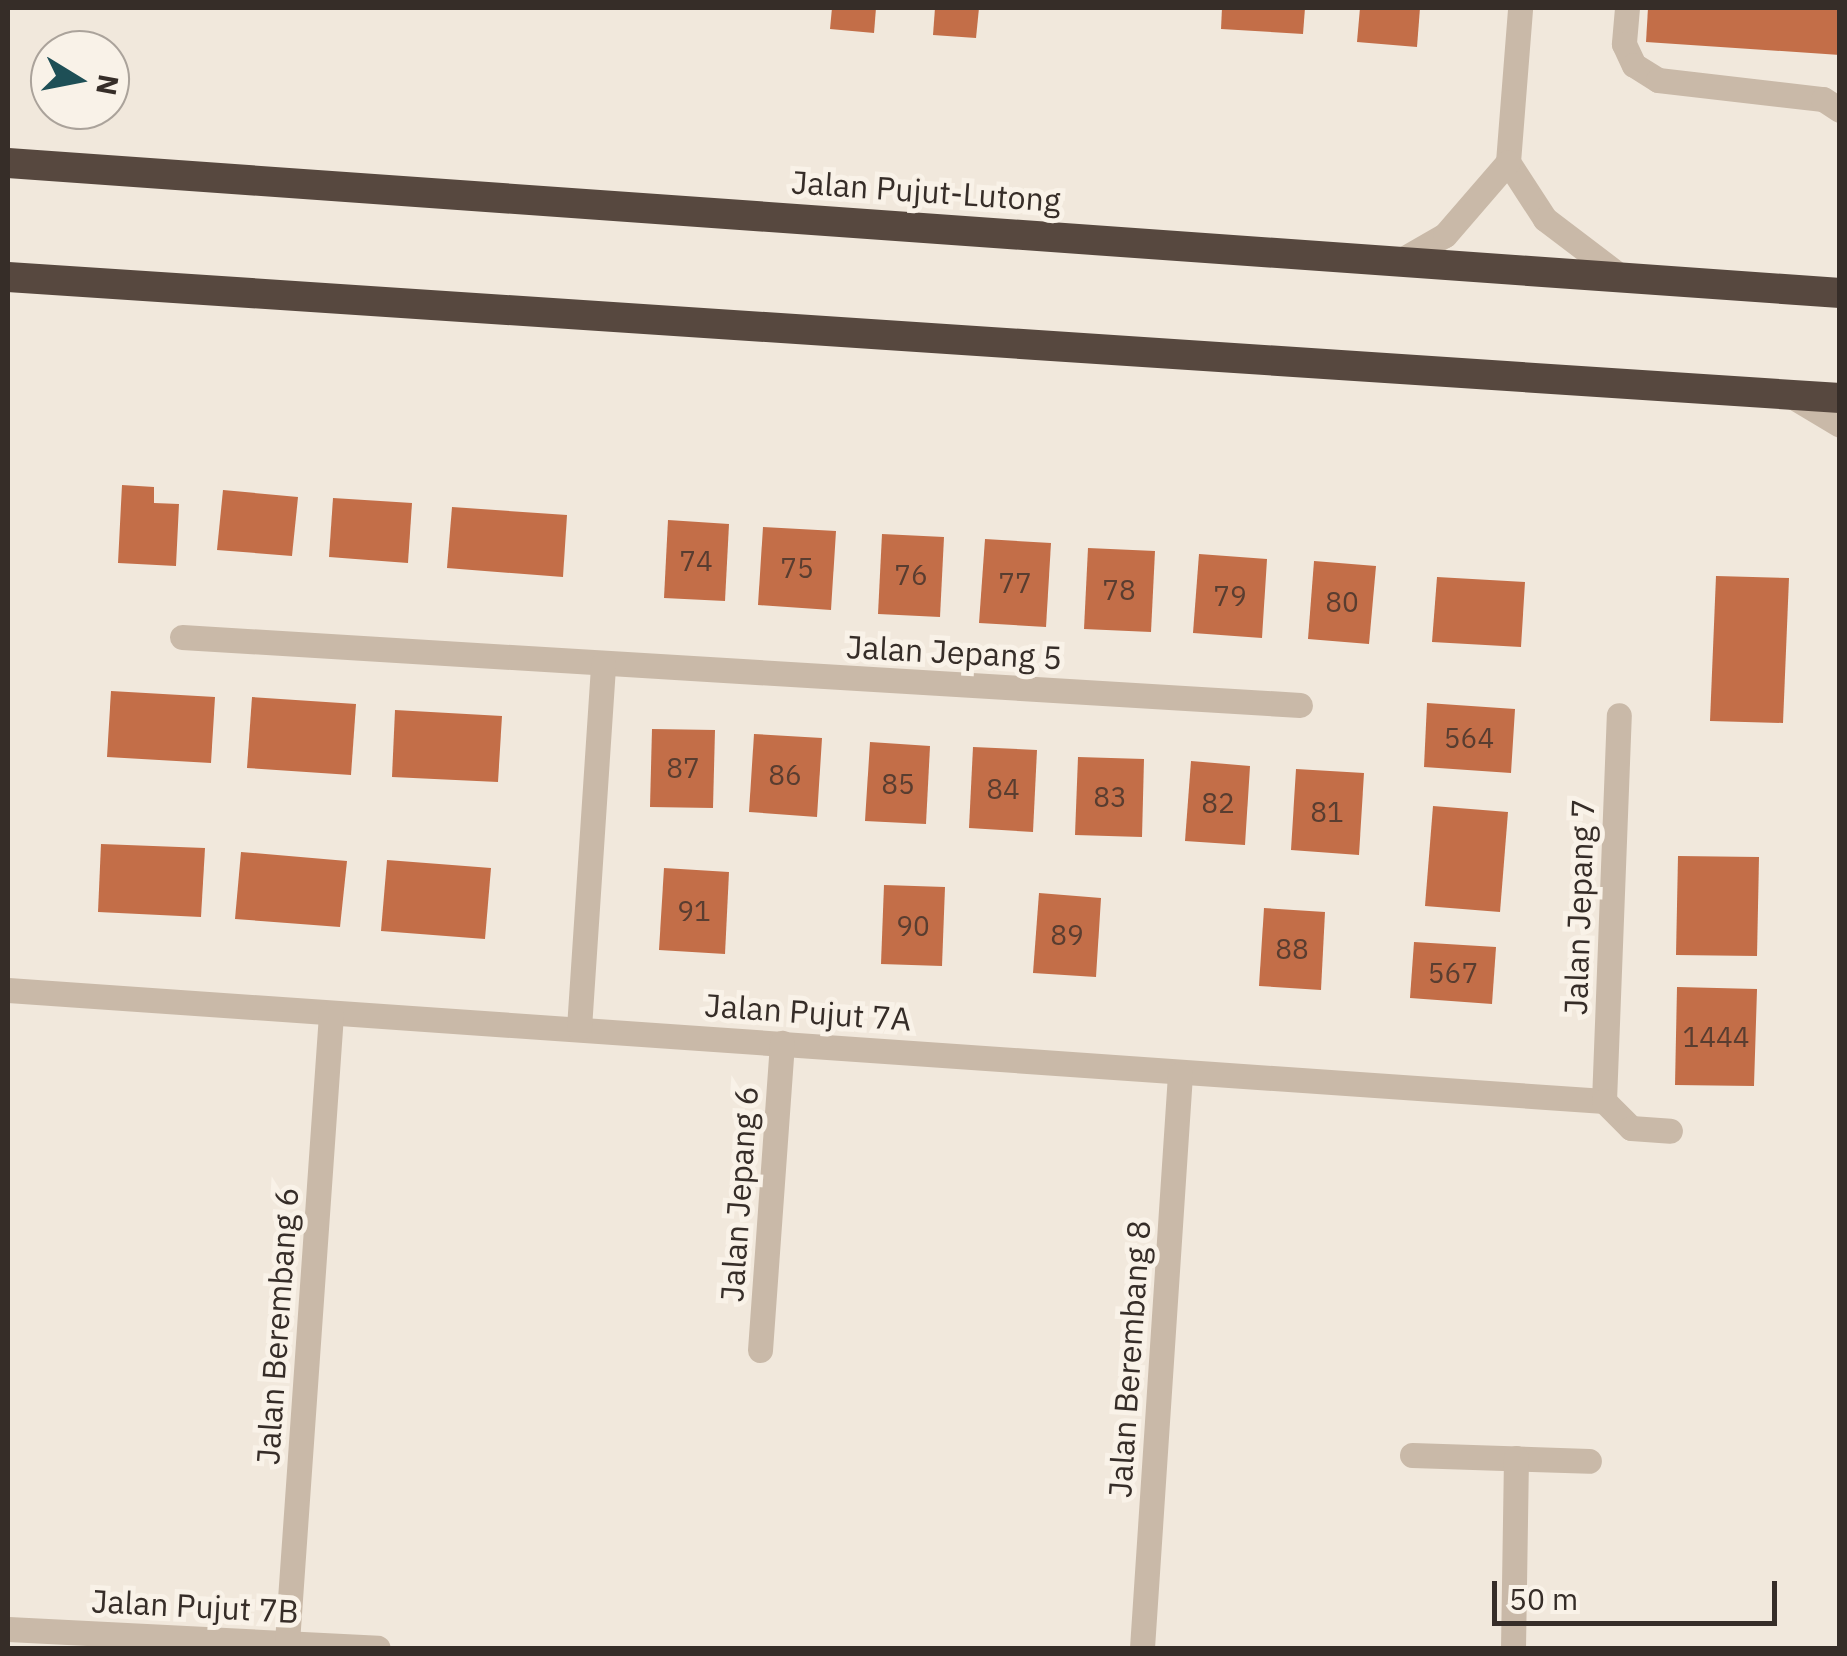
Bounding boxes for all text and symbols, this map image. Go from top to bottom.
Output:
north arrow [30,30,130,130]
text: N [88,72,128,98]
street label: Jalan Pujut-Lutong [790,162,1062,220]
house number: 74 [679,544,713,578]
house number: 75 [780,551,814,585]
house number: 76 [894,558,928,592]
house number: 77 [998,566,1032,600]
house number: 78 [1102,573,1136,607]
house number: 79 [1213,579,1247,613]
house number: 80 [1325,585,1359,619]
street label: Jalan Jepang 5 [845,627,1063,677]
house number: 564 [1444,721,1494,755]
house number: 87 [666,751,700,785]
house number: 86 [768,758,802,792]
house number: 85 [881,767,915,801]
house number: 84 [986,772,1020,806]
house number: 83 [1093,780,1127,814]
house number: 82 [1201,786,1235,820]
house number: 81 [1310,795,1344,829]
street label: Jalan Jepang 7 [1556,798,1602,1016]
house number: 91 [677,894,711,928]
house number: 90 [896,909,930,943]
house number: 89 [1050,918,1084,952]
house number: 88 [1275,932,1309,966]
house number: 567 [1428,956,1478,990]
street label: Jalan Pujut 7A [703,986,913,1038]
house number: 1444 [1682,1020,1750,1054]
street label: Jalan Jepang 6 [712,1085,766,1303]
street label: Jalan Berembang 6 [248,1186,306,1466]
street label: Jalan Berembang 8 [1100,1219,1158,1499]
scale bar [1497,1561,1782,1623]
text: 50 m [1509,1579,1578,1618]
street label: Jalan Pujut 7B [90,1581,300,1631]

